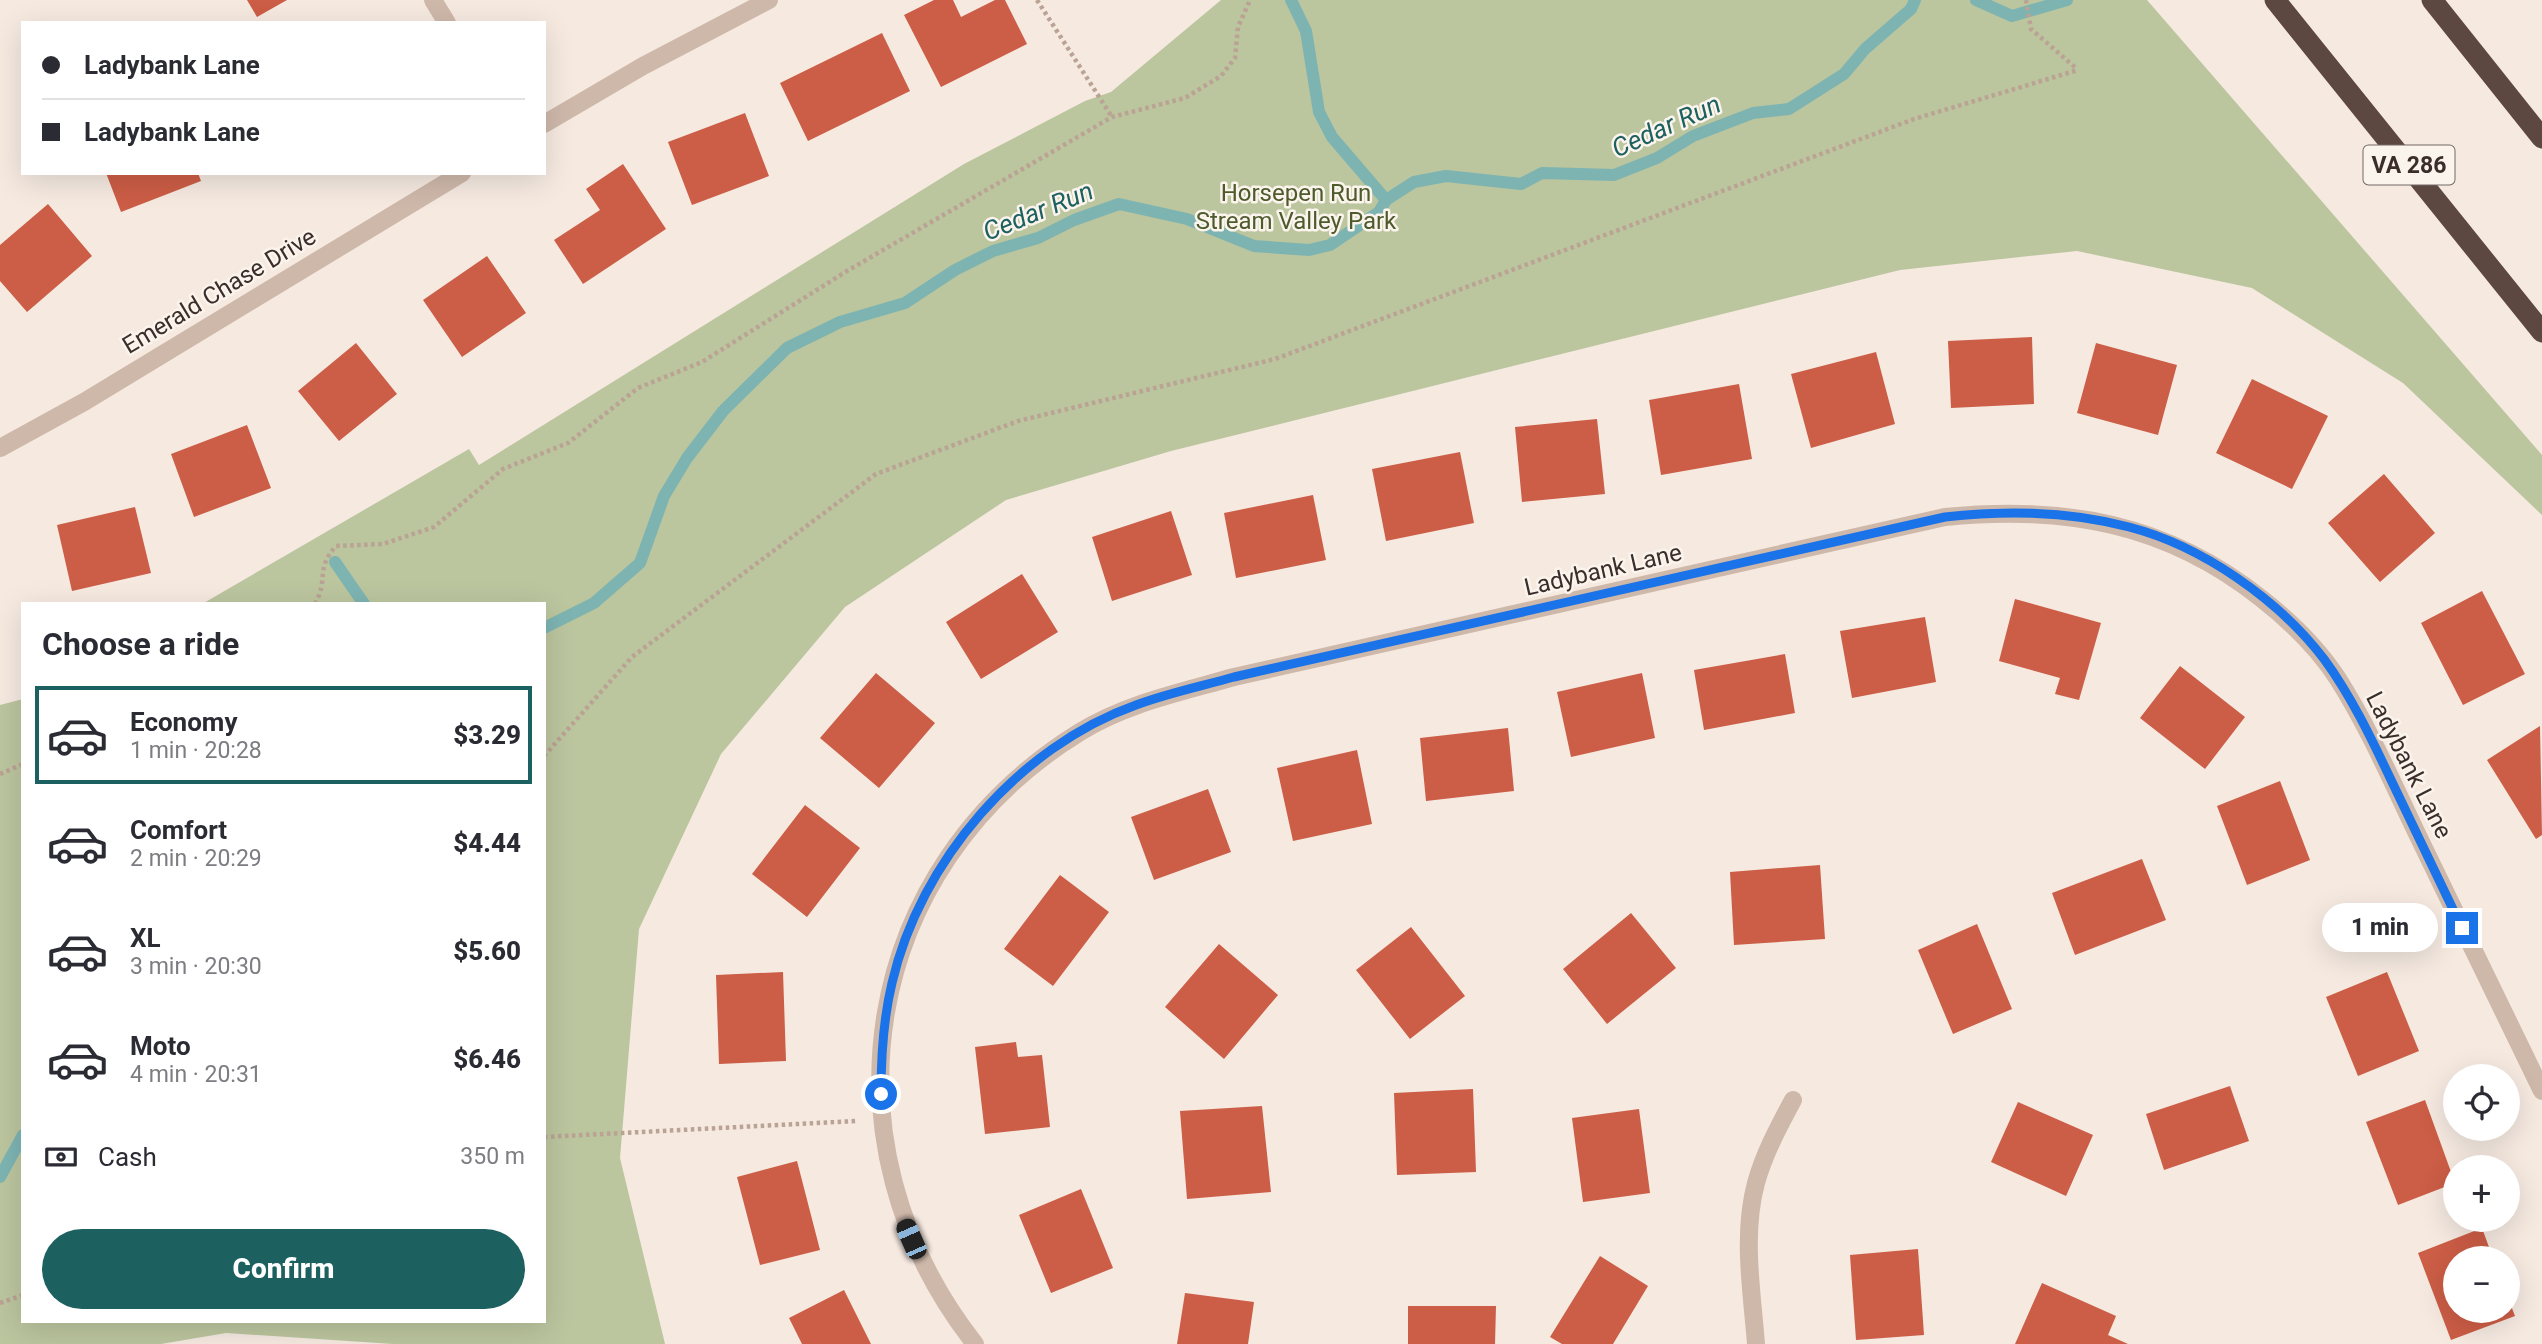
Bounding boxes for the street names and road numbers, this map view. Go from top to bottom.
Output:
road number: VA 286 [2364,146,2454,184]
street label: Emerald Chase Drive [117,222,321,360]
street label: Ladybank Lane [1522,538,1684,602]
street label: Ladybank Lane [2360,687,2458,843]

